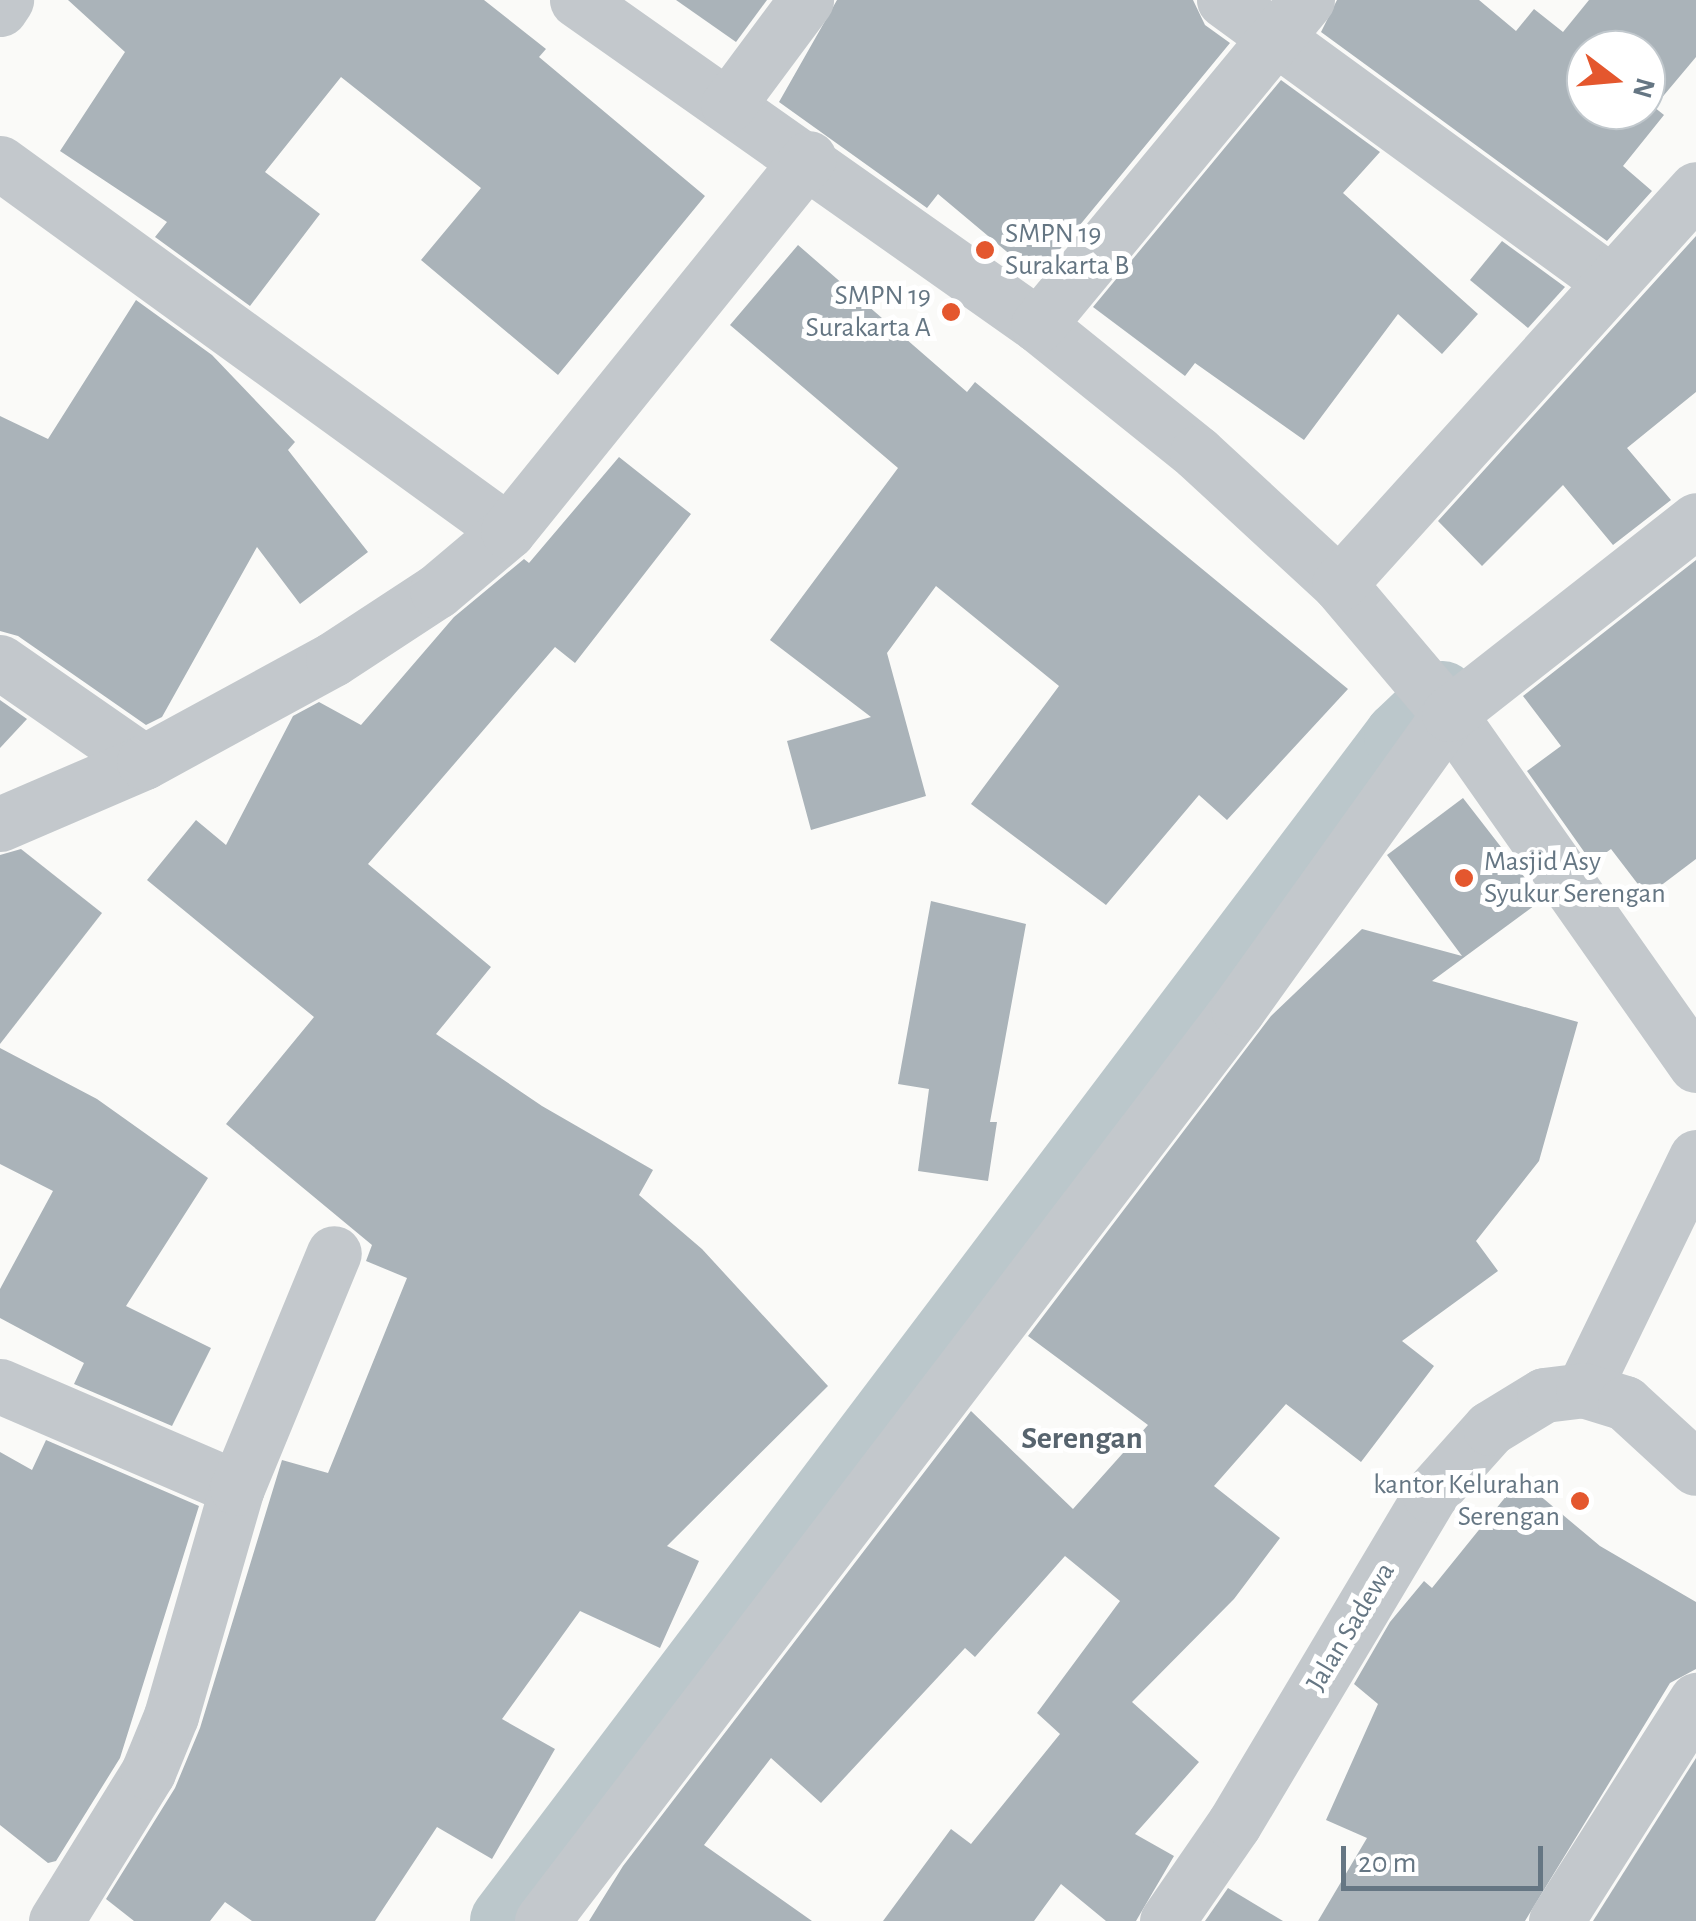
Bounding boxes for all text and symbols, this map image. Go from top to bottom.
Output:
north arrow [1566,30,1666,130]
text: N [1627,75,1659,101]
place label: SMPN 19 Surakarta B [1005,217,1129,283]
marker: SMPN 19 Surakarta B [974,239,996,261]
place label: SMPN 19 Surakarta A [806,279,931,345]
marker: SMPN 19 Surakarta A [940,301,962,323]
place label: Masjid Asy Syukur Serengan [1484,845,1666,911]
marker: Masjid Asy Syukur Serengan [1453,867,1475,889]
district label: Serengan [1021,1419,1143,1457]
place label: kantor Kelurahan Serengan [1373,1468,1560,1534]
marker: kantor Kelurahan Serengan [1569,1490,1591,1512]
street label: Jalan Sadewa [1300,1557,1402,1697]
scale bar [1346,1826,1548,1888]
text: 20 m [1358,1848,1416,1878]

